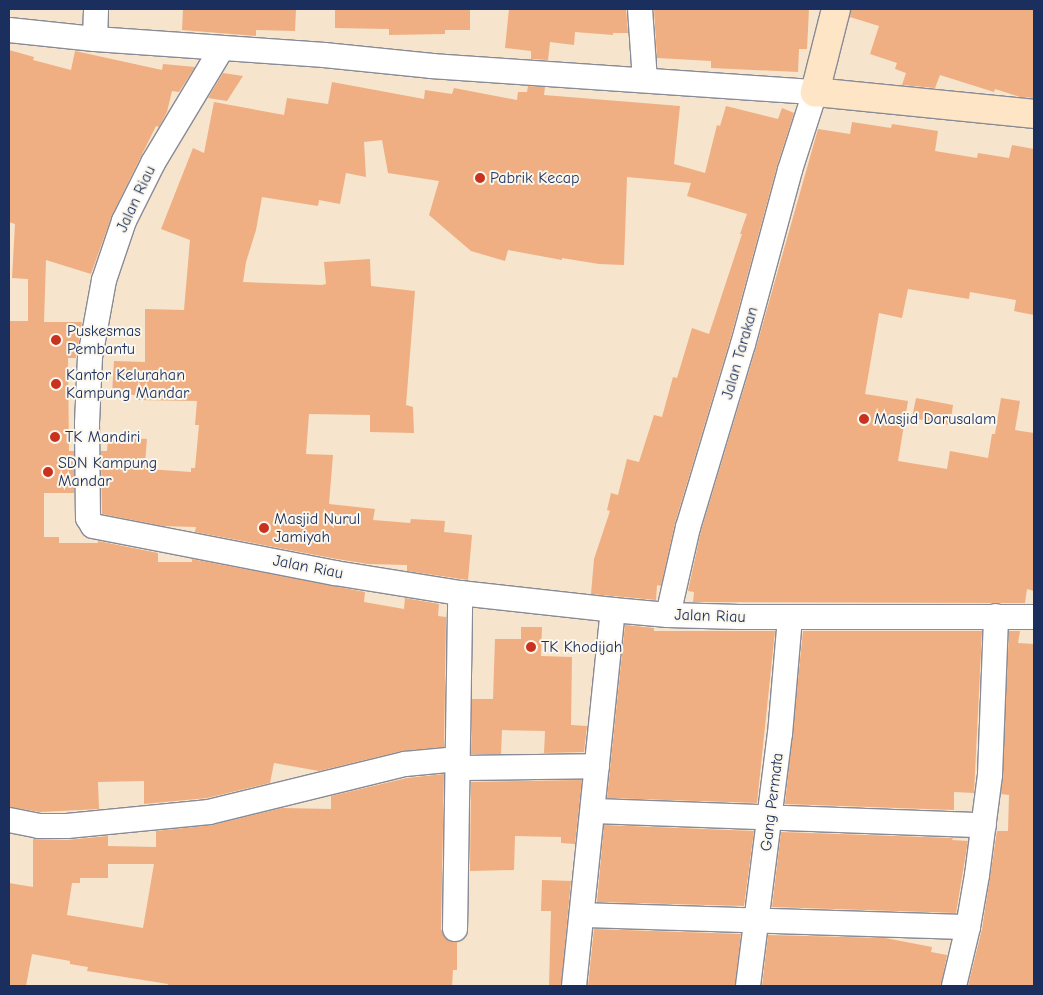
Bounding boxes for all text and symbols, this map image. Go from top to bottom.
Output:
street label: Jalan Riau [112,163,160,235]
place label: Pabrik Kecap [490,168,580,188]
marker: Pabrik Kecap [474,172,486,184]
street label: Jalan Tarakan [718,304,762,402]
place label: Puskesmas Pembantu [67,321,141,359]
marker: Puskesmas Pembantu [49,333,63,347]
place label: Kantor Kelurahan Kampung Mandar [66,365,189,403]
marker: Kantor Kelurahan Kampung Mandar [50,378,62,390]
place label: Masjid Darusalam [874,409,996,429]
marker: Masjid Darusalam [858,413,870,425]
place label: TK Mandiri [65,427,140,447]
marker: TK Mandiri [49,431,61,443]
place label: SDN Kampung Mandar [58,453,157,491]
marker: SDN Kampung Mandar [42,466,54,478]
place label: Masjid Nurul Jamiyah [274,509,360,547]
marker: Masjid Nurul Jamiyah [258,522,270,534]
street label: Jalan Riau [271,551,345,583]
street label: Jalan Riau [674,605,746,627]
place label: TK Khodijah [541,637,622,657]
marker: TK Khodijah [525,641,537,653]
street label: Gang Permata [756,752,788,852]

